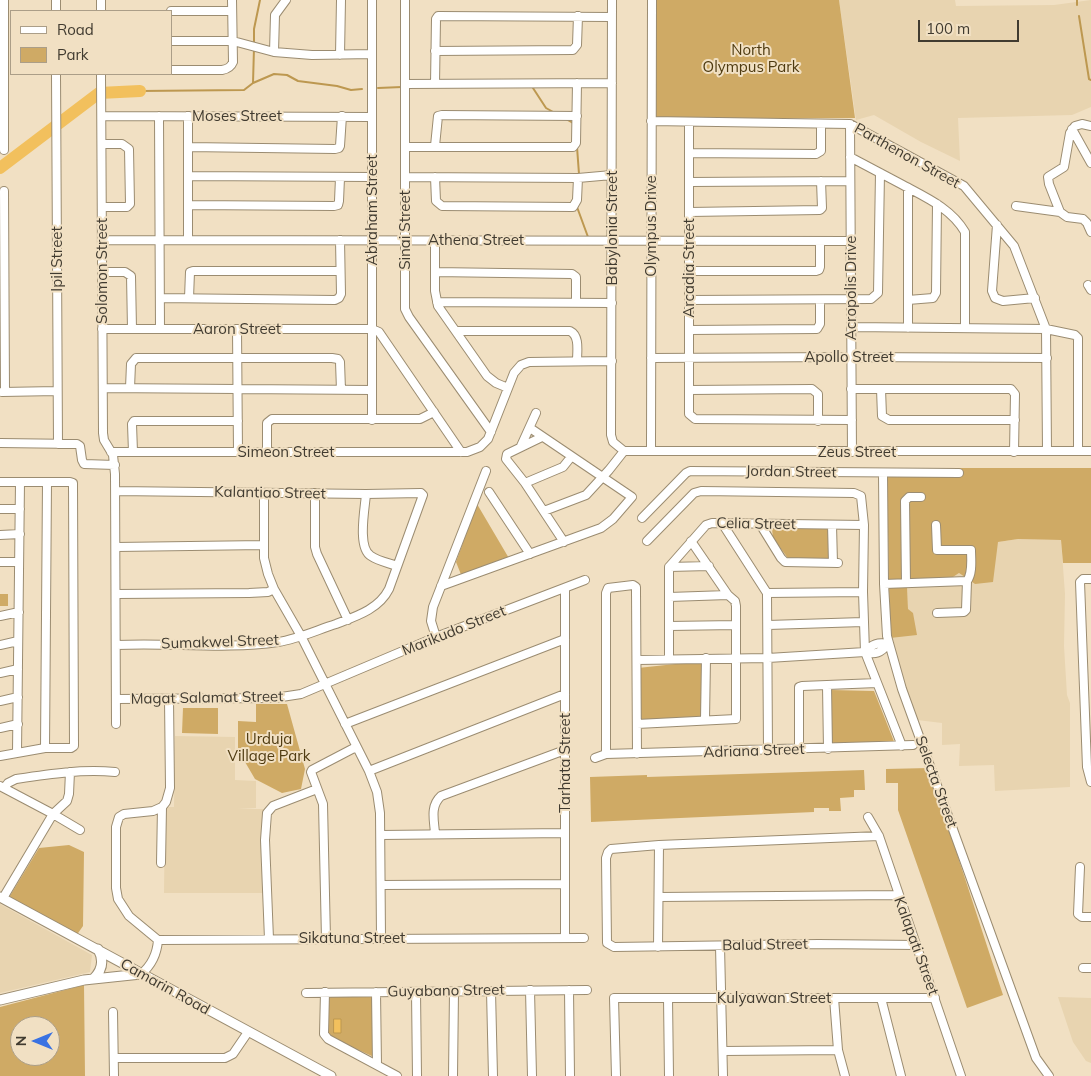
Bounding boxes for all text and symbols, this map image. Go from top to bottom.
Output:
legend [10,10,172,75]
scale bar [921,10,1022,42]
text: 100 m [926,19,970,38]
text: Road [57,20,94,39]
park label: North Olympus Park [703,41,799,76]
text: Park [57,45,89,64]
street label: Moses Street [192,107,282,125]
street label: Parthenon Street [851,120,963,192]
street label: Abraham Street [363,155,381,265]
street label: Babylonia Street [603,171,621,285]
street label: Olympus Drive [642,175,660,277]
street label: Sinai Street [396,190,414,270]
street label: Solomon Street [93,218,111,324]
street label: Arcadia Street [680,218,698,318]
street label: Ipil Street [48,226,66,292]
street label: Athena Street [428,231,524,249]
street label: Acropolis Drive [842,236,860,340]
street label: Aaron Street [193,320,281,338]
street label: Apollo Street [804,348,894,366]
street label: Simeon Street [238,443,334,461]
street label: Zeus Street [818,443,896,461]
street label: Jordan Street [745,462,837,482]
street label: Kalantiao Street [214,483,326,503]
street label: Celia Street [716,514,796,534]
street label: Marikudo Street [400,602,508,660]
street label: Sumakwel Street [161,631,279,653]
street label: Magat Salamat Street [130,688,284,708]
street label: Tarhata Street [556,713,574,813]
park label: Urduja Village Park [228,730,310,765]
street label: Selecta Street [911,734,961,830]
street label: Adriana Street [703,740,805,762]
street label: Kalapati Street [890,894,942,998]
street label: Sikatuna Street [299,929,405,947]
street label: Balud Street [722,935,808,955]
street label: Camarin Road [117,955,213,1019]
street label: Guyabano Street [387,981,505,1001]
street label: Kulyawan Street [717,989,831,1007]
north arrow [10,1016,60,1066]
text: N [12,1036,30,1046]

